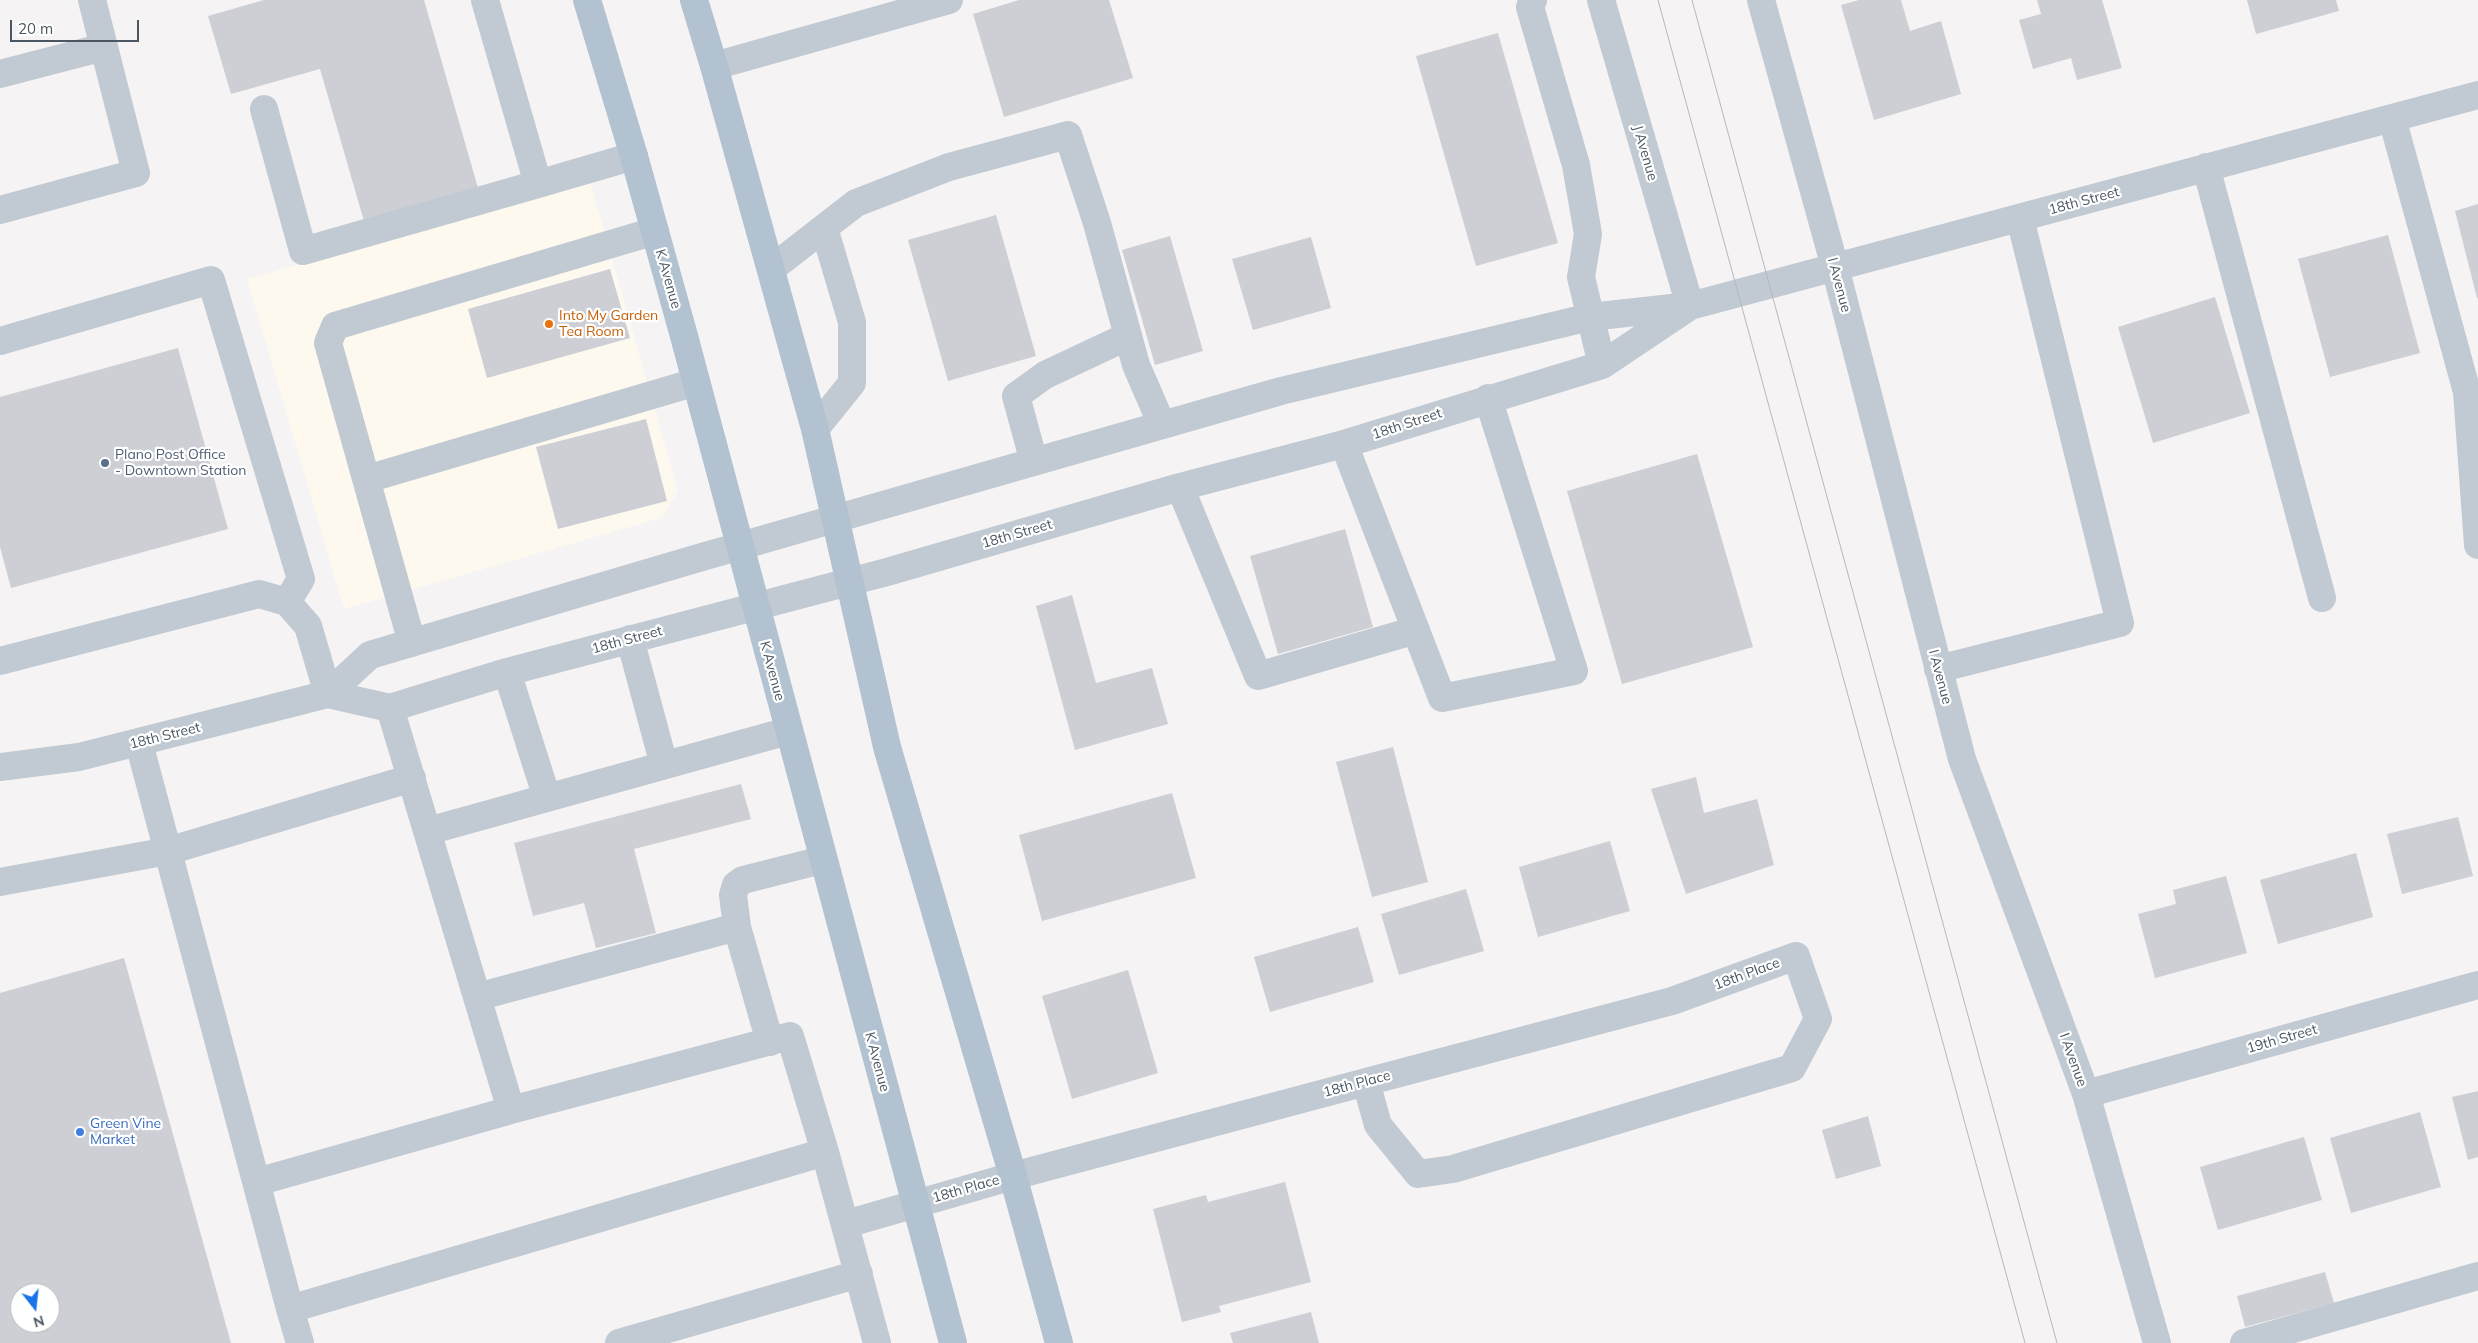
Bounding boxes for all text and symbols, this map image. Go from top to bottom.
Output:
scale bar [12,10,141,42]
text: 20 m [18,19,53,38]
street label: J Avenue [1629,123,1661,183]
street label: 18th Street [2047,184,2121,218]
street label: K Avenue [651,247,685,311]
street label: I Avenue [1824,256,1854,314]
place label: Into My Garden Tea Room [559,308,658,341]
marker: Into My Garden Tea Room [543,318,555,330]
street label: 18th Street [1370,405,1444,443]
place label: Plano Post Office - Downtown Station [115,447,247,480]
marker: Plano Post Office - Downtown Station [99,457,111,469]
street label: 18th Street [980,516,1054,552]
street label: 18th Street [590,623,664,657]
street label: K Avenue [756,639,788,703]
street label: I Avenue [1925,648,1955,706]
street label: 18th Street [128,719,202,753]
street label: 18th Place [1712,954,1782,994]
street label: 19th Street [2245,1021,2319,1057]
street label: K Avenue [861,1030,893,1094]
street label: I Avenue [2056,1031,2090,1089]
street label: 18th Place [1322,1067,1392,1101]
place label: Green Vine Market [90,1116,161,1148]
marker: Green Vine Market [74,1126,86,1138]
street label: 18th Place [931,1171,1001,1207]
north arrow [10,1283,60,1333]
text: N [31,1311,46,1332]

